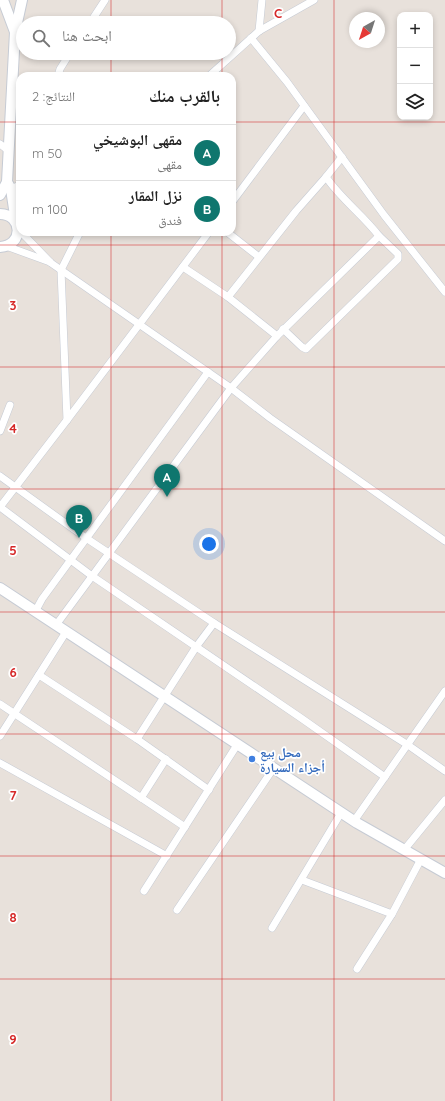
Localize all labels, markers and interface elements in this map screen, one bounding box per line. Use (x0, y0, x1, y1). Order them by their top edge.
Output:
text: C (274, 5, 282, 21)
north arrow (349, 12, 385, 48)
map controls (397, 12, 433, 120)
button: + (397, 12, 433, 48)
search box (16, 16, 236, 60)
text: ابحث هنا (62, 26, 112, 45)
icon: search (30, 27, 52, 49)
button: − (397, 48, 433, 84)
button: layers (397, 84, 433, 120)
text: بالقرب منك (149, 85, 220, 106)
text: النتائج: 2 (32, 88, 75, 104)
text: مقهى البوشيخي (93, 130, 182, 149)
text: 50 m (32, 145, 62, 161)
text: A (203, 145, 211, 161)
text: مقهى (157, 156, 182, 172)
text: نزل المقار (129, 186, 182, 205)
text: 100 m (32, 201, 68, 217)
text: B (203, 201, 211, 217)
text: فندق (158, 212, 182, 228)
text: 3 (10, 297, 17, 313)
text: 4 (9, 420, 17, 436)
pin: A (154, 464, 180, 497)
pin: B (66, 505, 92, 538)
your location (199, 534, 219, 554)
text: 5 (9, 542, 17, 558)
text: 6 (9, 664, 17, 680)
place label: محل بيع أجزاء السيارة (260, 744, 325, 775)
marker: محل بيع أجزاء السيارة (247, 754, 257, 764)
text: 7 (9, 787, 17, 803)
text: 8 (9, 909, 17, 925)
text: 9 (9, 1031, 17, 1047)

